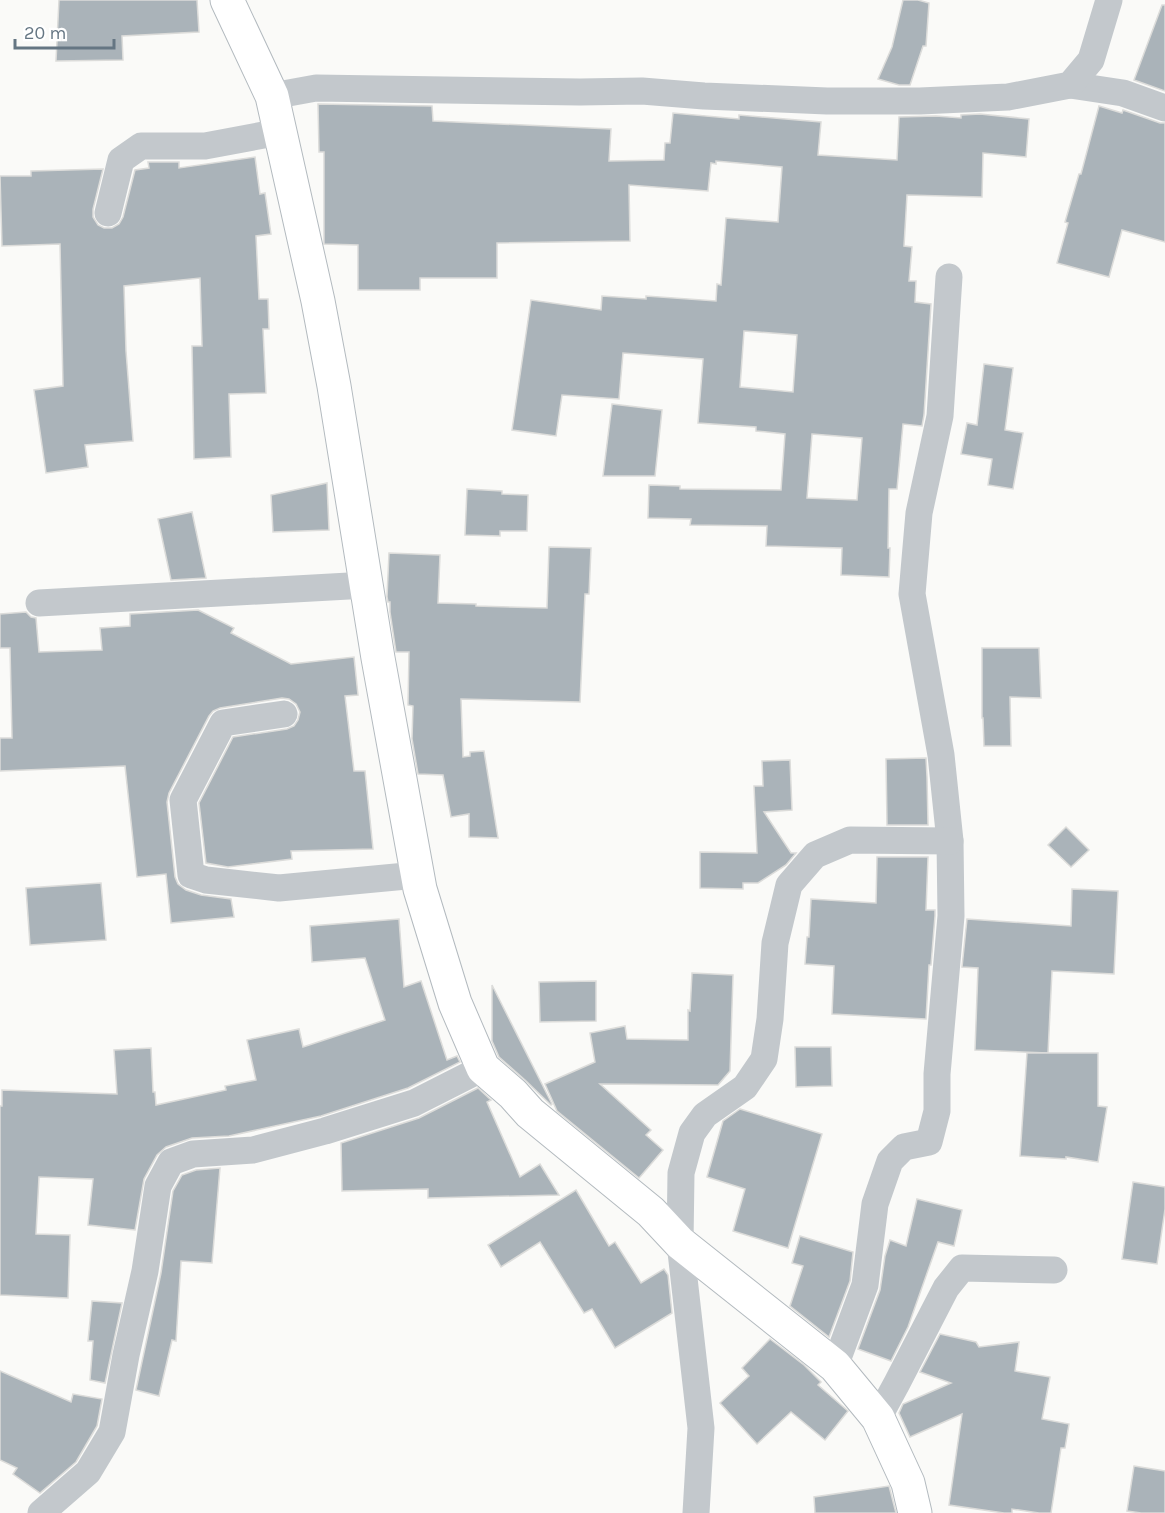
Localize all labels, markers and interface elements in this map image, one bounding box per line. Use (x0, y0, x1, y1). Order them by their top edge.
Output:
scale bar (15, 12, 114, 50)
text: 20 m (24, 22, 66, 44)

